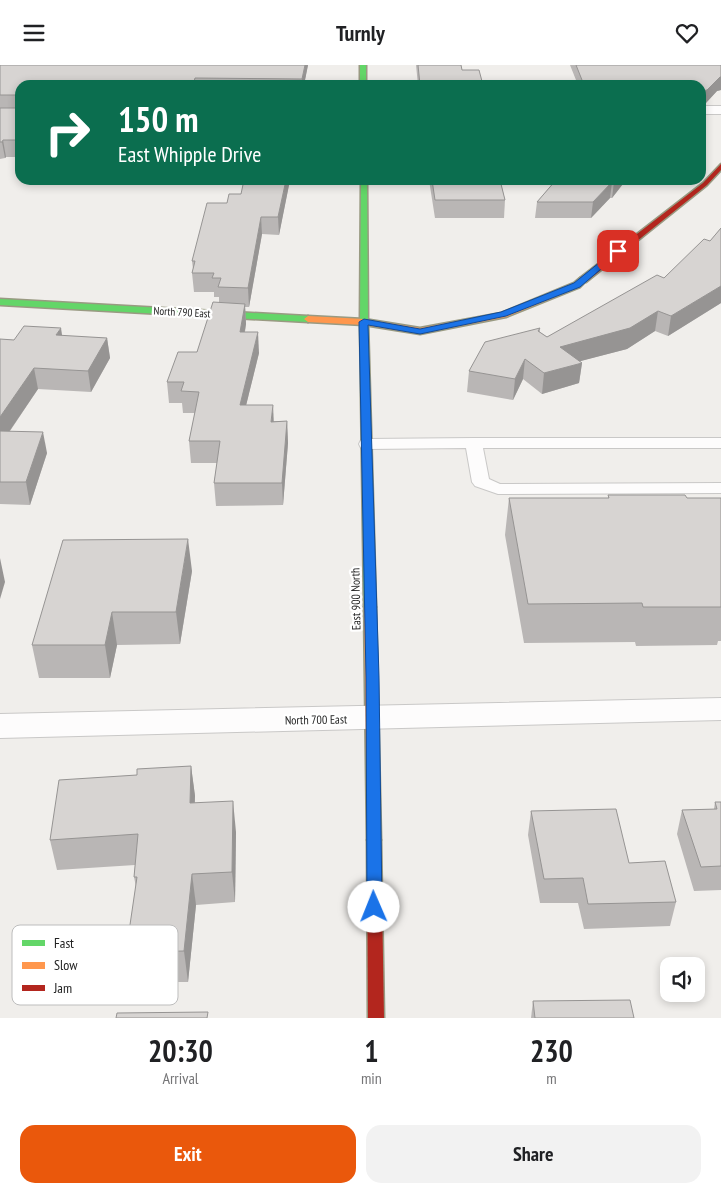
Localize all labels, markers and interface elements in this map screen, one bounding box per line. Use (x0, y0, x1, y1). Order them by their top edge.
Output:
icon: menu (20, 19, 48, 47)
text: Turnly (336, 19, 385, 47)
icon: heart (673, 19, 701, 47)
text: 150 m (118, 96, 199, 142)
icon: right (35, 100, 100, 165)
text: East Whipple Drive (118, 140, 261, 168)
pin (597, 230, 639, 272)
icon: arrive (604, 237, 632, 265)
street label: North 790 East (153, 304, 211, 320)
street label: East 900 North (347, 568, 364, 630)
street label: North 700 East (285, 711, 348, 728)
position arrow (347, 880, 399, 932)
legend (12, 925, 178, 1005)
text: Fast (54, 934, 74, 952)
text: Slow (54, 956, 78, 974)
map controls (660, 957, 705, 1002)
button: sound (660, 957, 705, 1002)
text: Jam (53, 979, 72, 997)
text: 20:30 (148, 1031, 213, 1070)
text: 1 (364, 1031, 379, 1070)
text: 230 (530, 1031, 573, 1070)
text: Arrival (162, 1068, 199, 1088)
text: min (361, 1068, 382, 1088)
text: m (546, 1068, 557, 1088)
button: Exit (20, 1125, 356, 1183)
button: Share (366, 1125, 701, 1183)

